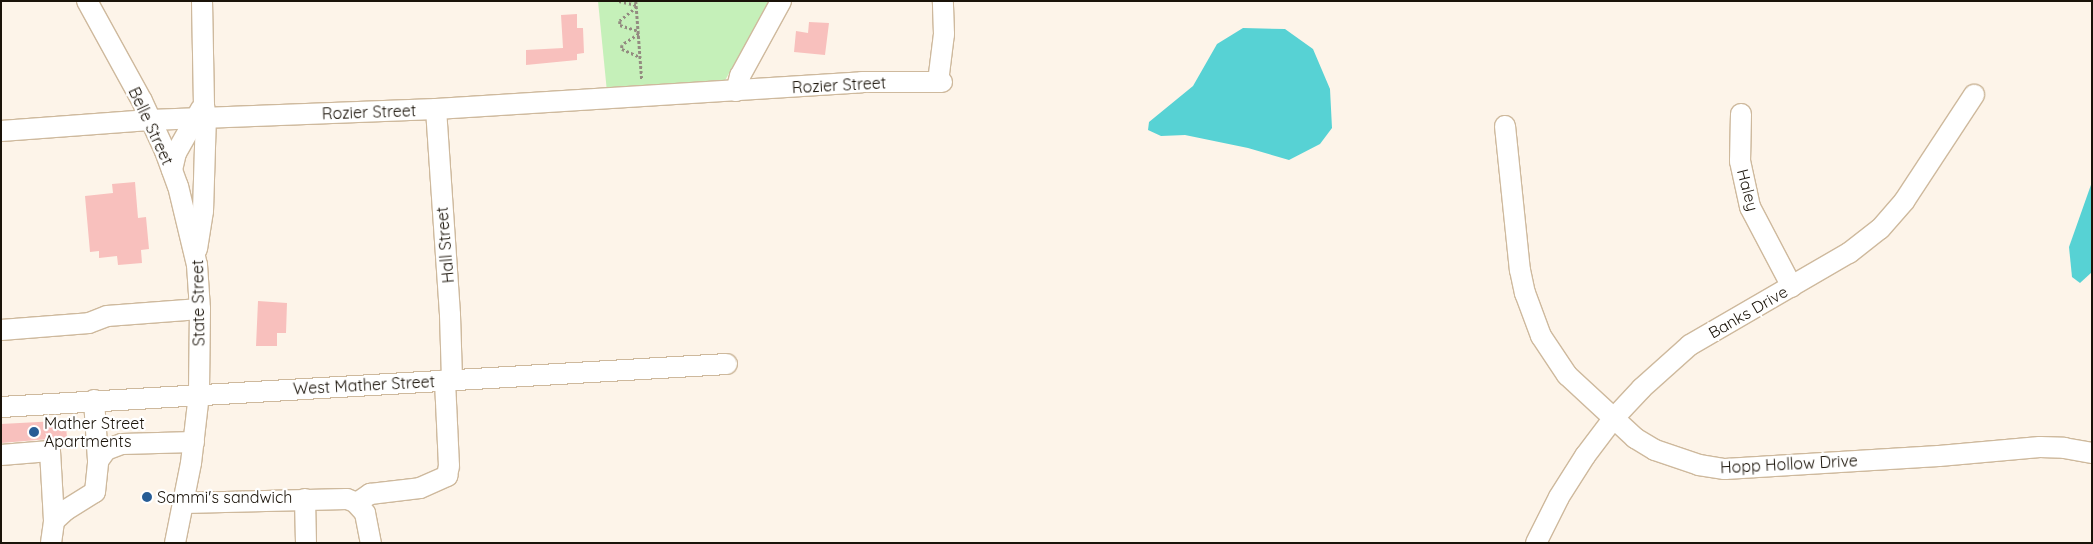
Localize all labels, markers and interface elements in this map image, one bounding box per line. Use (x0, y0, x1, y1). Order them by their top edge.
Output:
street label: Rozier Street (791, 73, 887, 97)
street label: Belle Street (125, 84, 177, 168)
street label: Rozier Street (321, 101, 417, 123)
street label: Haley (1733, 167, 1763, 213)
street label: Hall Street (432, 206, 458, 284)
street label: State Street (188, 260, 208, 346)
street label: Banks Drive (1705, 282, 1791, 342)
street label: West Mather Street (292, 372, 436, 398)
place label: Mather Street Apartments (44, 413, 145, 451)
marker: Mather Street Apartments (28, 426, 40, 438)
street label: Hopp Hollow Drive (1720, 451, 1858, 477)
place label: Sammi's sandwich (157, 487, 292, 507)
marker: Sammi's sandwich (141, 491, 153, 503)

